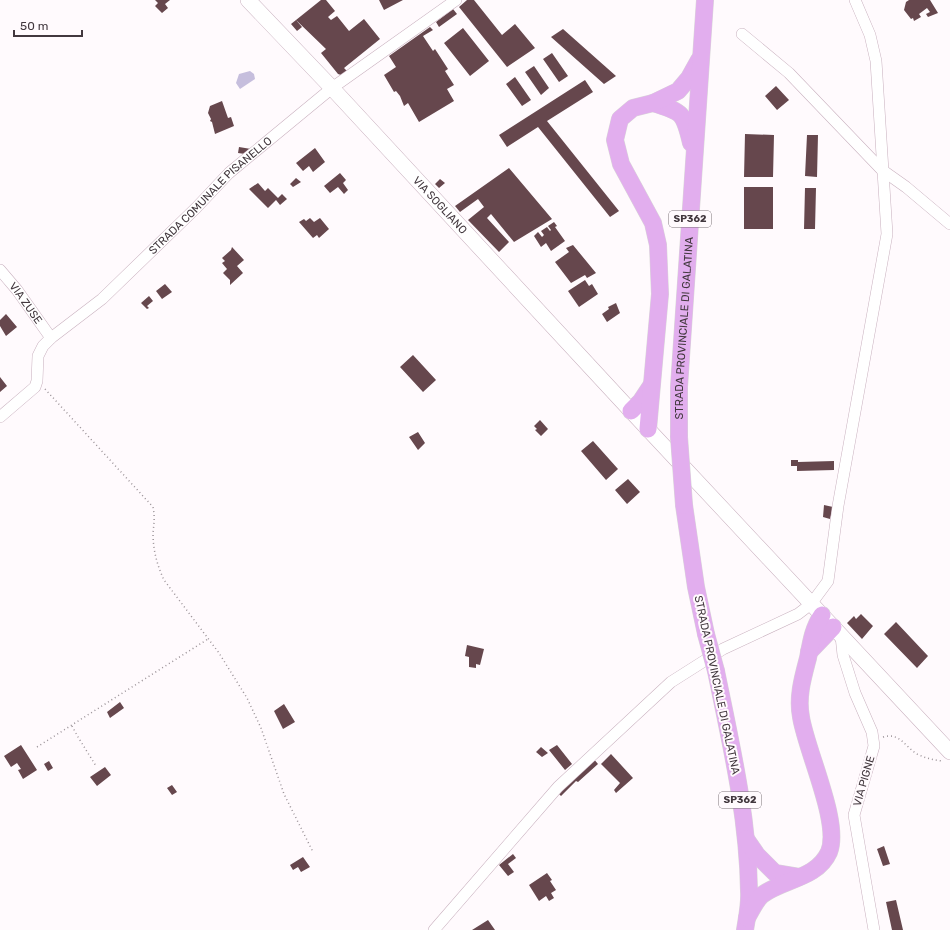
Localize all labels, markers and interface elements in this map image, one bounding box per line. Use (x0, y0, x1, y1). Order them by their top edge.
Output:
scale bar (14, 12, 82, 38)
text: 50 m (20, 19, 48, 33)
street label: STRADA COMUNALE PISANELLO (146, 134, 274, 257)
street label: VIA SOGLIANO (411, 174, 470, 236)
road number: SP362 (669, 211, 711, 227)
street label: STRADA PROVINCIALE DI GALATINA (673, 236, 696, 419)
street label: VIA ZUSE (7, 280, 45, 326)
street label: STRADA PROVINCIALE DI GALATINA (692, 594, 742, 776)
street label: VIA PIGNE (851, 754, 877, 808)
road number: SP362 (719, 792, 761, 808)

